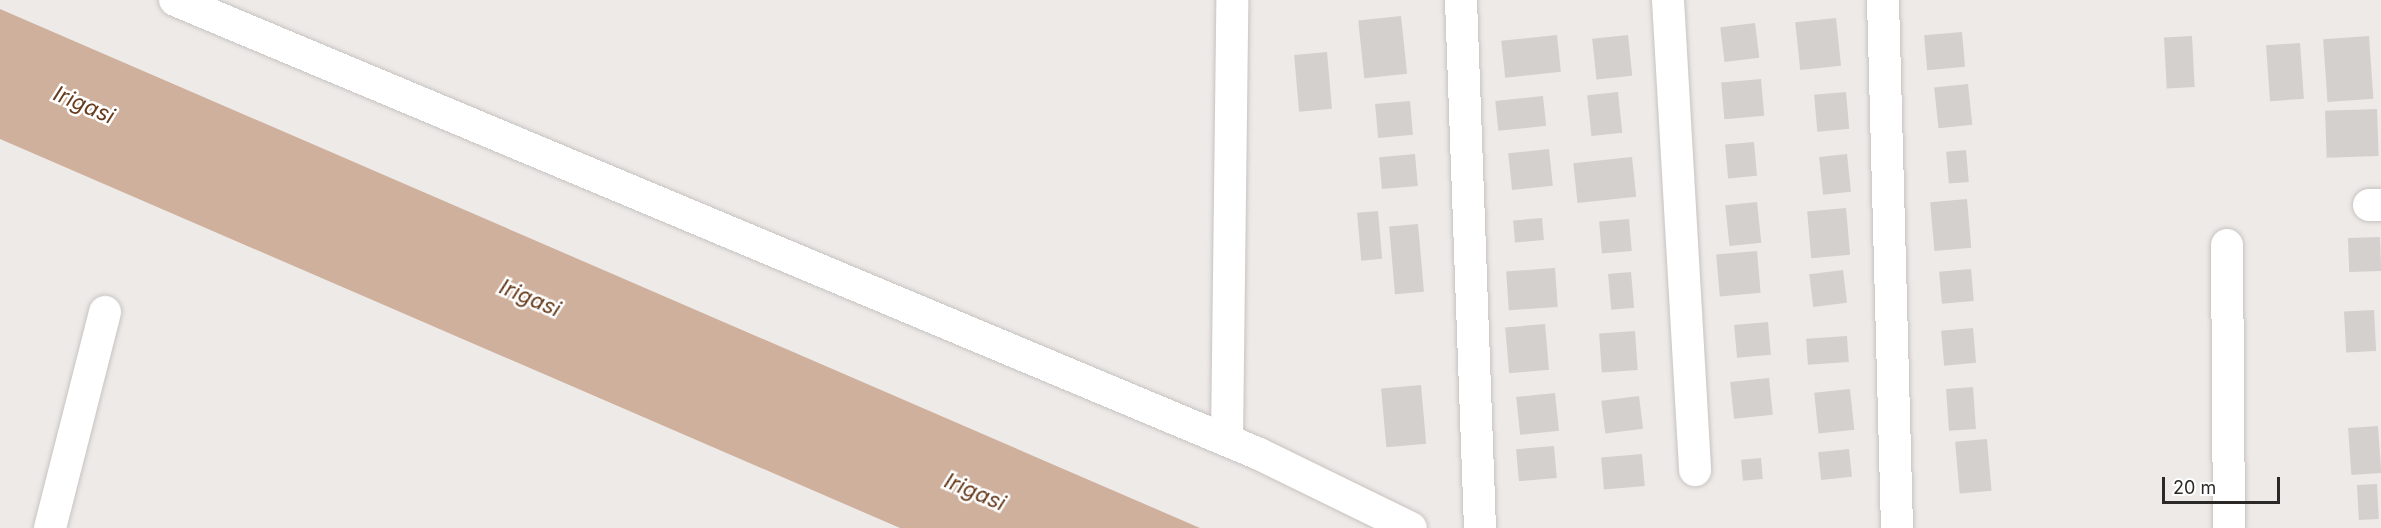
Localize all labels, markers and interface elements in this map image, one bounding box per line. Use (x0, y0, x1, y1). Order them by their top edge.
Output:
water label: Irigasi (49, 80, 119, 130)
water label: Irigasi (495, 273, 565, 323)
scale bar (2165, 465, 2284, 503)
water label: Irigasi (940, 467, 1010, 517)
text: 20 m (2173, 477, 2216, 498)

